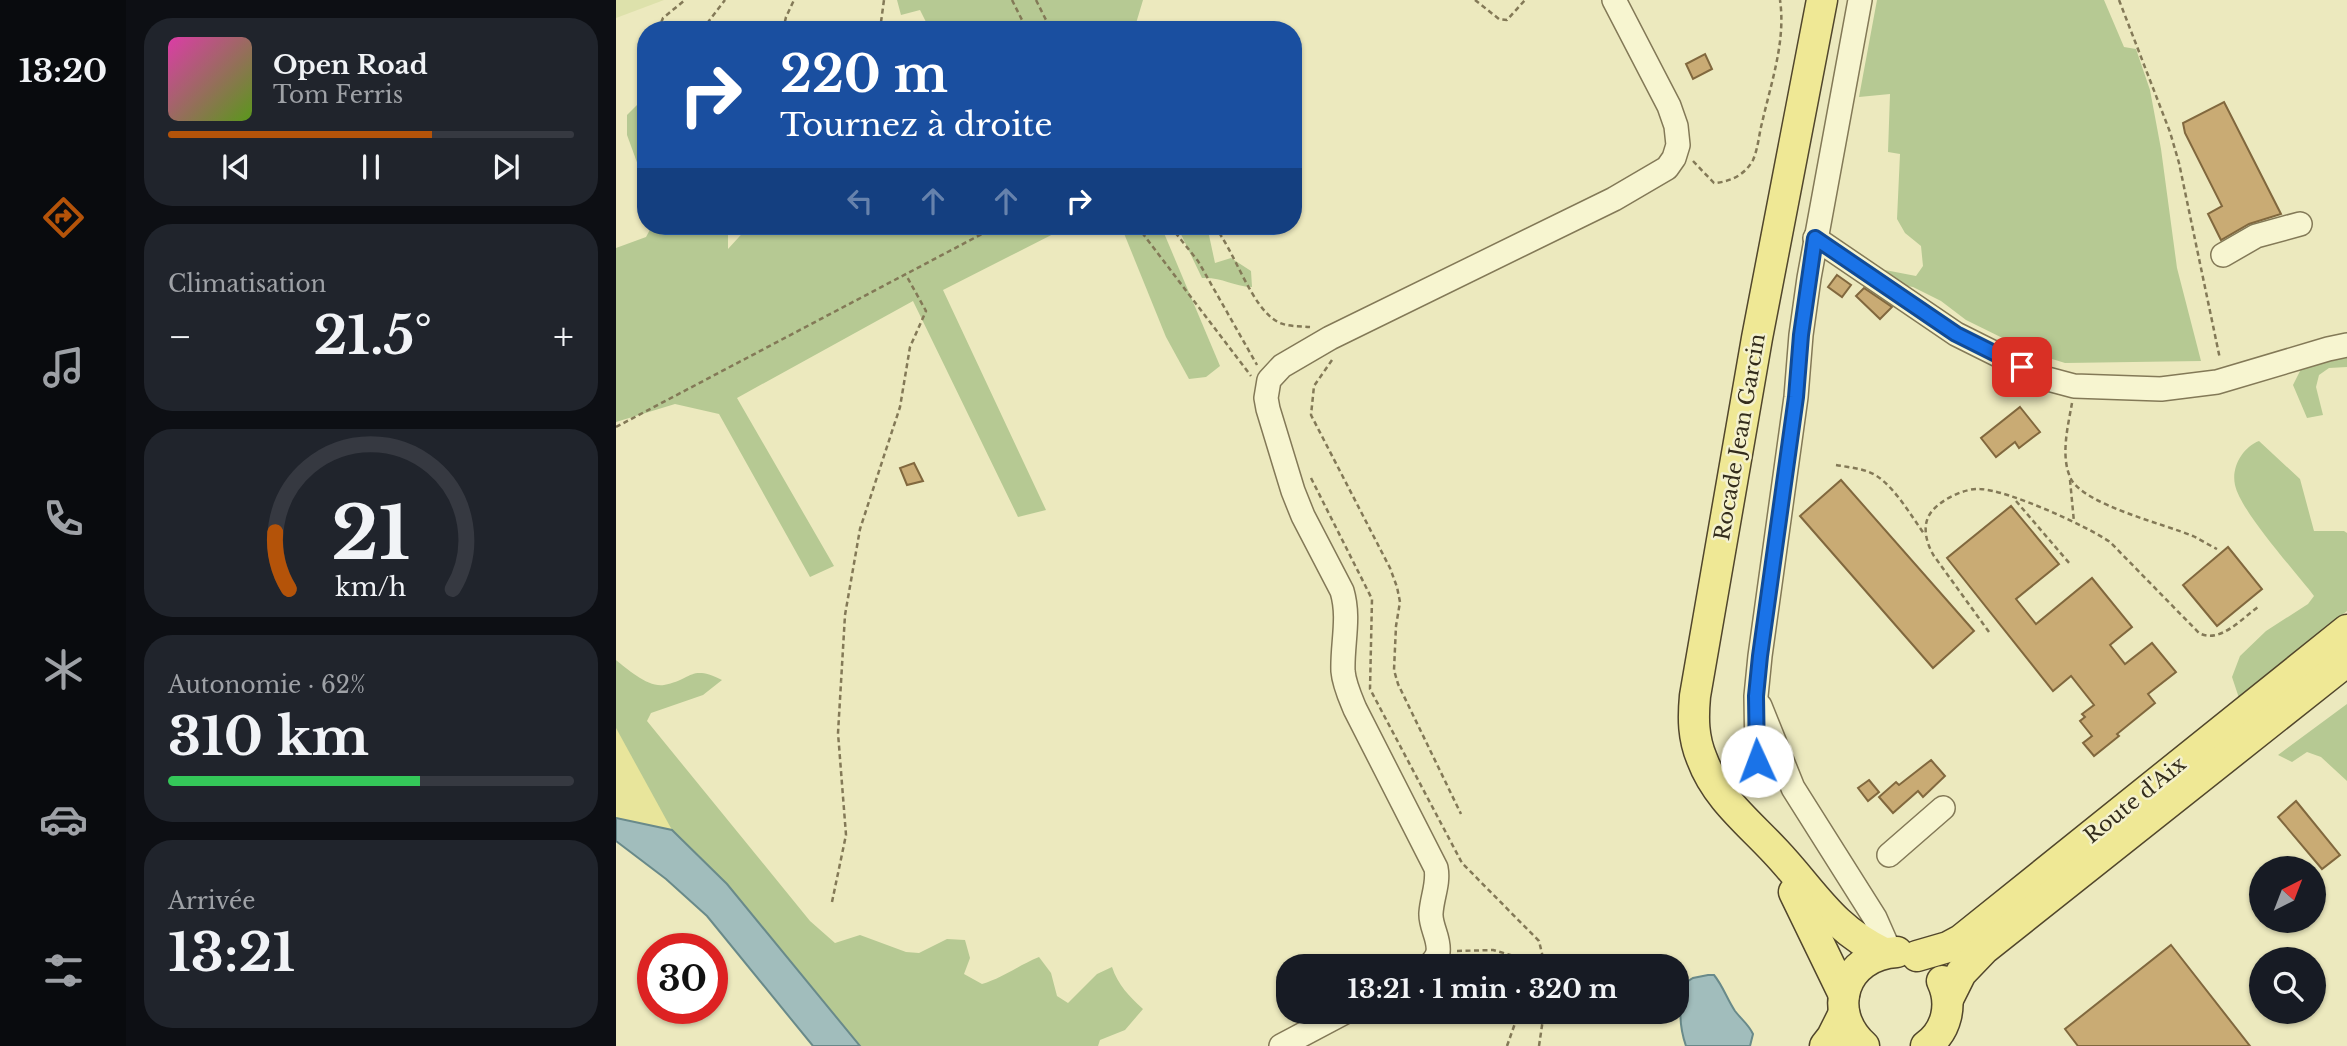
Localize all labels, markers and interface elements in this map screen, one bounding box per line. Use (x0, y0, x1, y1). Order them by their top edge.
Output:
text: 220 m (780, 44, 948, 105)
text: Open Road (273, 49, 428, 81)
icon: right (665, 49, 756, 140)
text: 13:20 (19, 51, 107, 91)
text: Tom Ferris (273, 81, 403, 109)
text: Tournez à droite (780, 105, 1053, 145)
icon: previous (217, 148, 255, 186)
icon: pause (352, 148, 390, 186)
icon: next (487, 148, 525, 186)
icon: left (841, 182, 879, 220)
icon: ahead (914, 182, 952, 220)
icon: ahead (987, 182, 1025, 220)
icon: right (1060, 182, 1098, 220)
icon: directions (39, 193, 88, 242)
text: Climatisation (168, 270, 326, 298)
text: 21.5° (313, 304, 432, 368)
text: − (168, 313, 192, 360)
text: + (553, 313, 574, 360)
street label: Rocade Jean Garcin (1709, 331, 1771, 543)
pin (1992, 337, 2052, 397)
icon: music (39, 343, 88, 392)
icon: arrive (2003, 348, 2041, 386)
text: 21 (331, 488, 411, 579)
icon: phone (39, 494, 88, 543)
text: km/h (336, 572, 406, 603)
icon: climate (39, 645, 88, 694)
text: Autonomie · 62% (168, 671, 365, 699)
text: 310 km (168, 705, 369, 769)
position arrow (1720, 724, 1794, 798)
street label: Route d'Aix (2079, 751, 2191, 849)
icon: car (39, 795, 88, 844)
north arrow (2249, 856, 2326, 933)
map controls (2249, 856, 2326, 1024)
text: Arrivée (168, 887, 255, 915)
text: 13:21 (168, 921, 295, 985)
speed limit sign: 30 (637, 933, 728, 1024)
icon: filters (39, 946, 88, 995)
button: search (2249, 947, 2326, 1024)
text: 13:21 · 1 min · 320 m (1348, 973, 1617, 1005)

